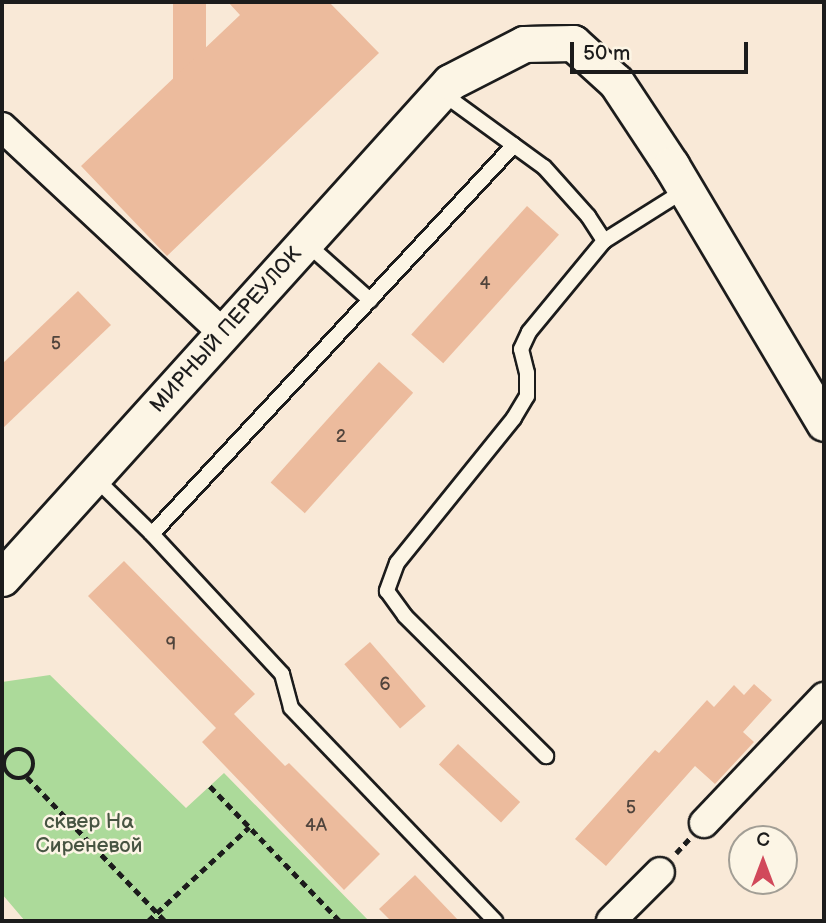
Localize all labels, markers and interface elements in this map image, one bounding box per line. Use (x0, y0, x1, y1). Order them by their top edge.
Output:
scale bar (574, 28, 752, 72)
text: 50 m (583, 41, 630, 66)
street label: МИРНЫЙ ПЕРЕУЛОК (145, 242, 307, 418)
house number: 4 (480, 273, 490, 295)
house number: 5 (51, 333, 61, 355)
house number: 2 (336, 426, 346, 448)
house number: 9 (166, 634, 176, 656)
house number: 6 (380, 674, 390, 696)
house number: 5 (626, 797, 636, 819)
park label: сквер На Сиреневой (36, 809, 142, 859)
house number: 4А (305, 815, 327, 837)
north arrow (728, 825, 798, 895)
text: С (756, 829, 770, 852)

